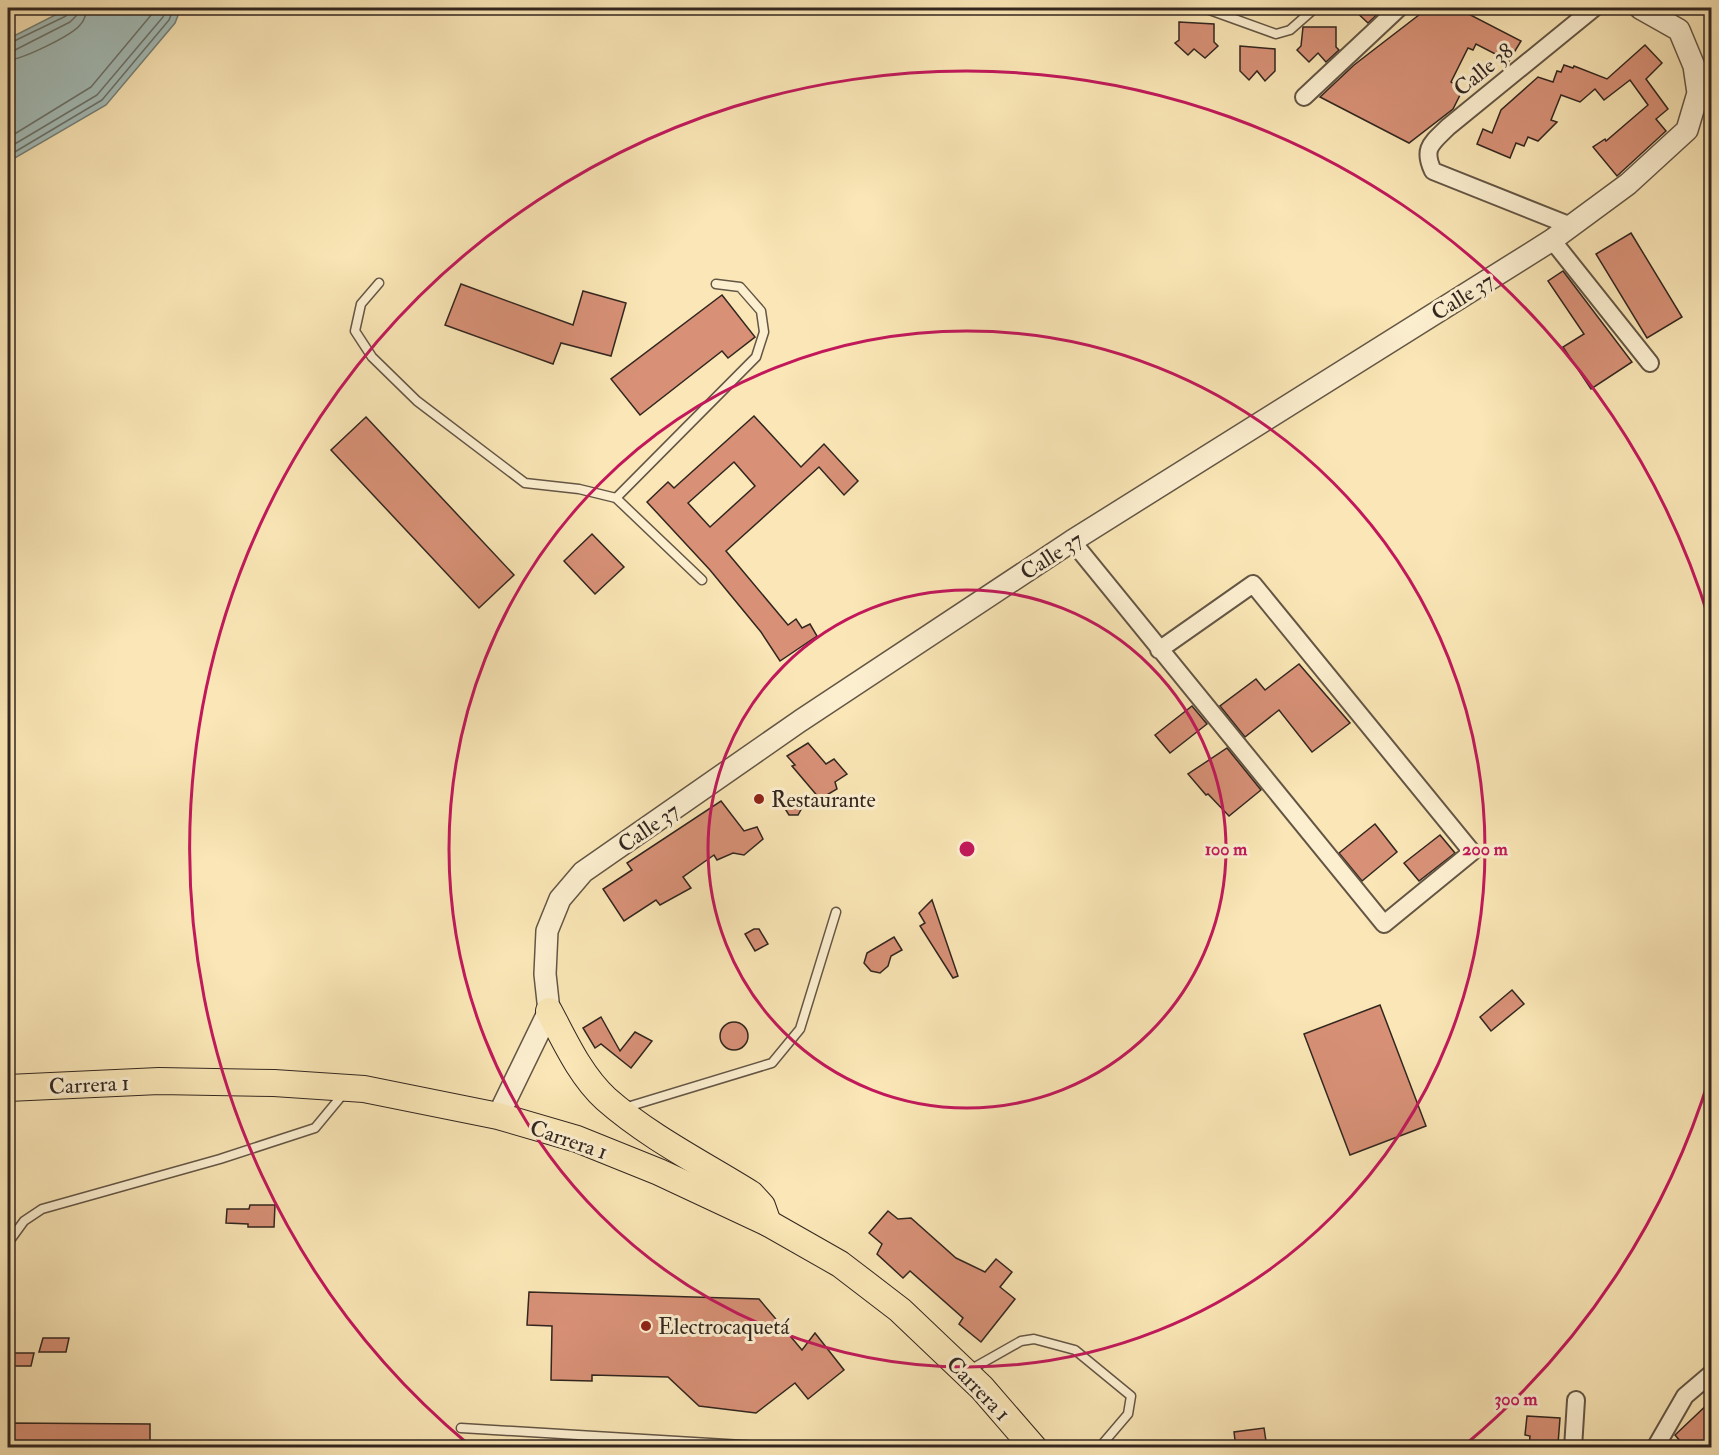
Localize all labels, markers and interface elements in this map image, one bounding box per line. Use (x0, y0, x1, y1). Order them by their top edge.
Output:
street label: Calle 38 (1448, 37, 1519, 102)
street label: Calle 37 (1426, 267, 1499, 327)
street label: Calle 37 (1015, 525, 1088, 586)
place label: Restaurante (771, 786, 876, 814)
marker: Restaurante (752, 792, 766, 806)
street label: Calle 37 (612, 797, 685, 859)
text: 100 m (1205, 838, 1248, 861)
text: 200 m (1462, 838, 1509, 861)
centre of rings (957, 839, 977, 859)
street label: Carrera 1 (48, 1069, 130, 1101)
street label: Carrera 1 (526, 1114, 611, 1166)
place label: Electrocaquetá (658, 1313, 790, 1341)
marker: Electrocaquetá (639, 1319, 653, 1333)
street label: Carrera 1 (940, 1350, 1016, 1427)
text: 300 m (1494, 1388, 1539, 1411)

